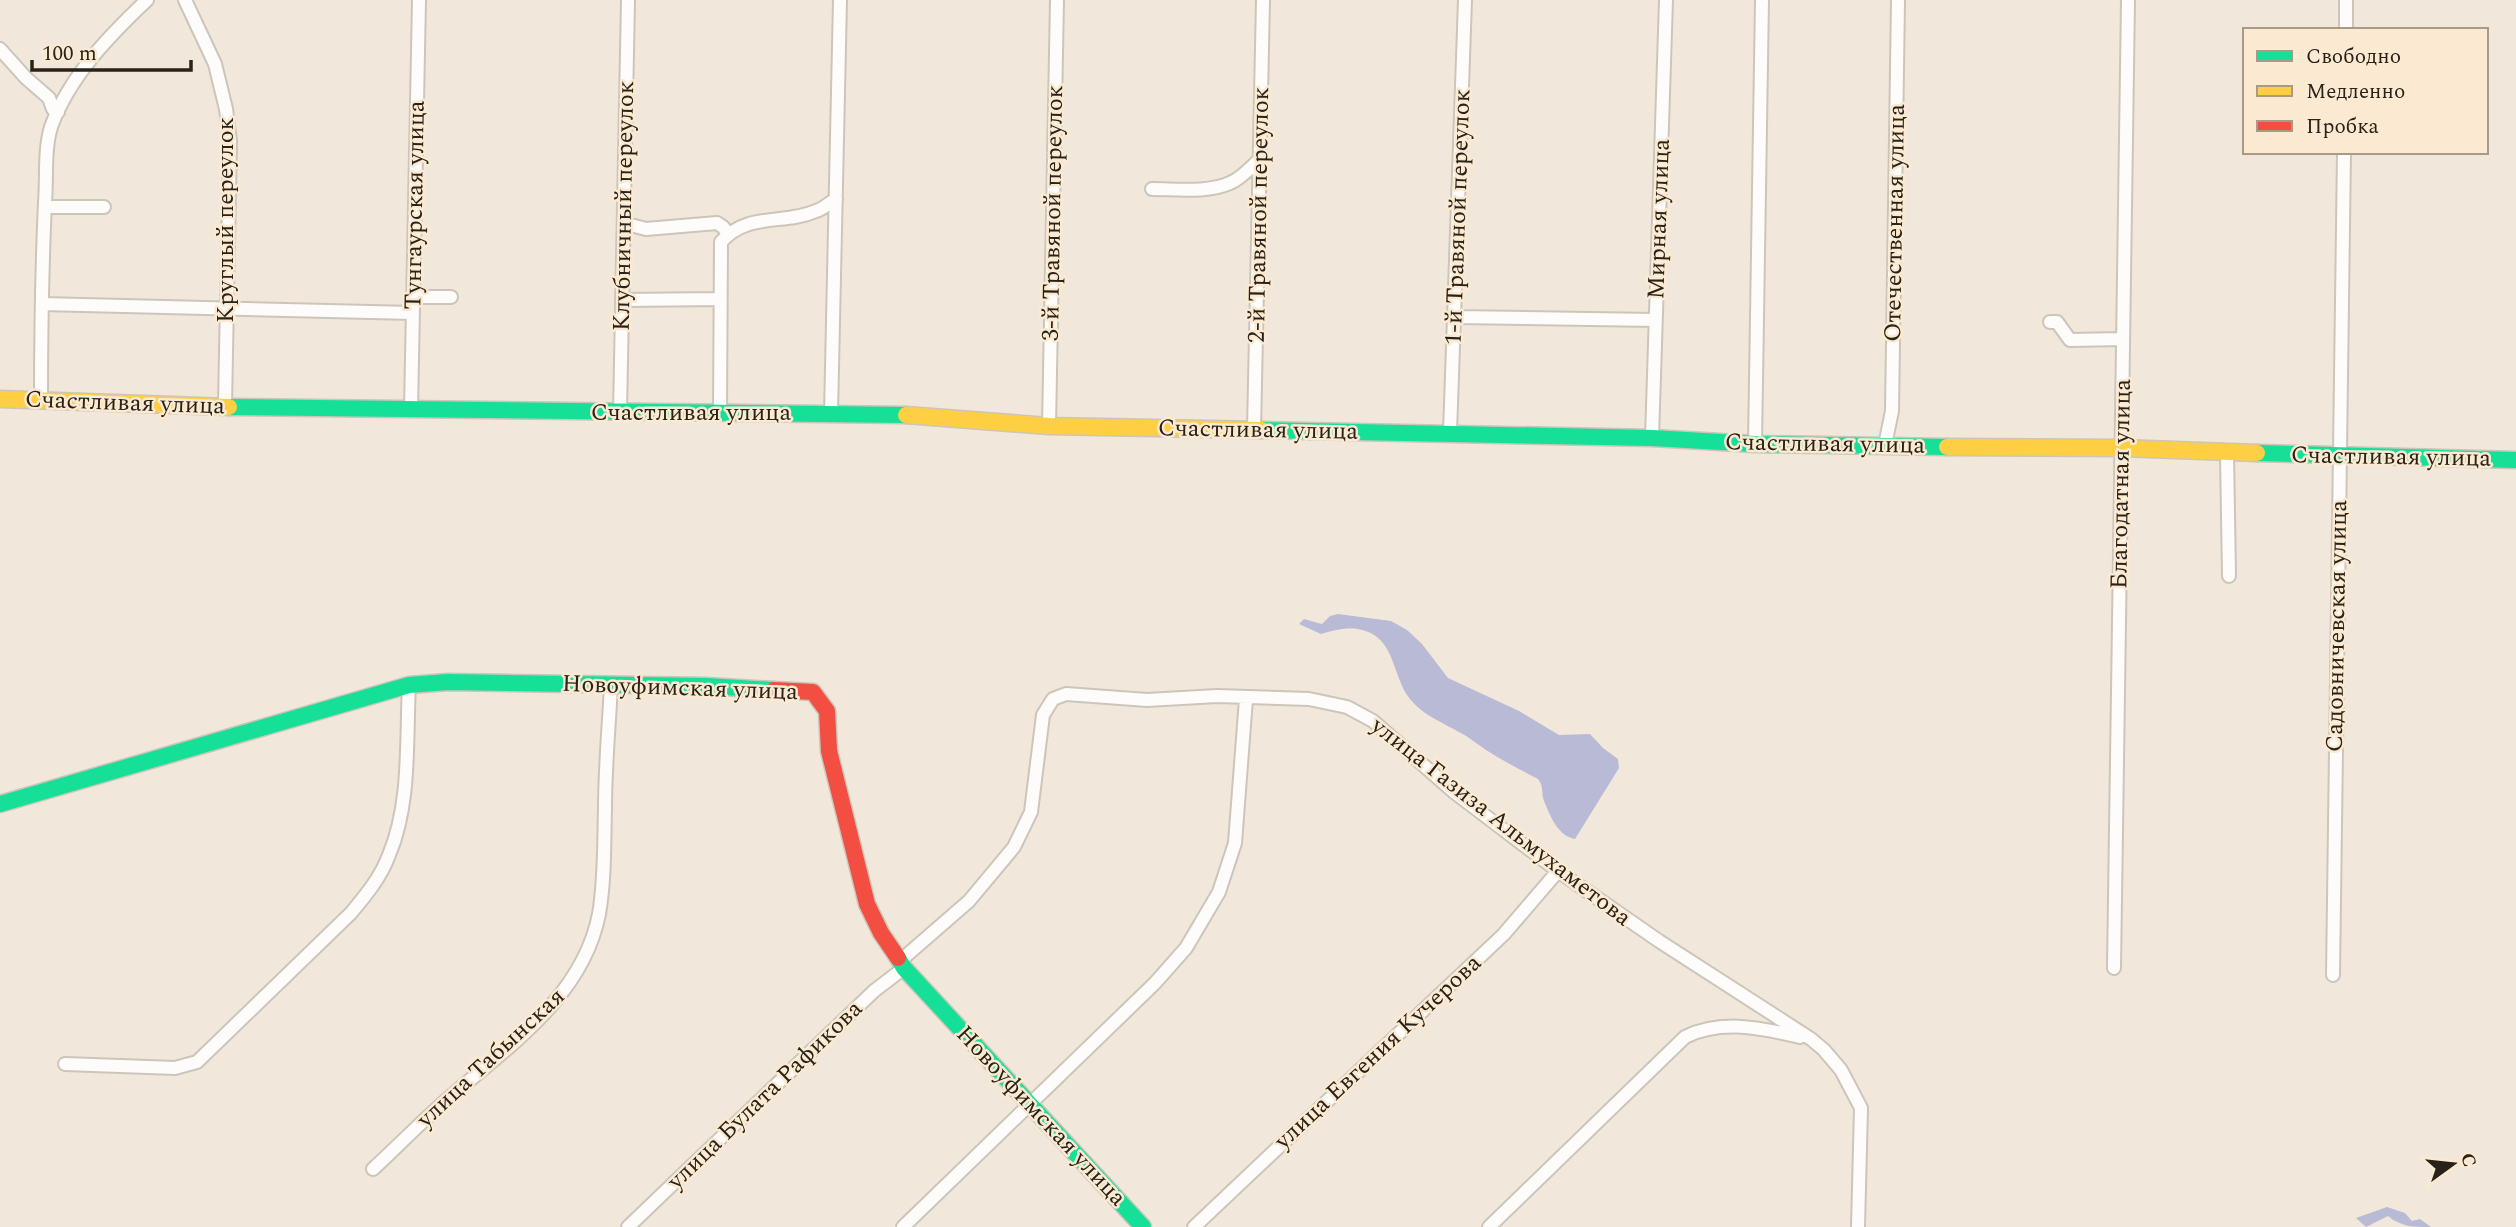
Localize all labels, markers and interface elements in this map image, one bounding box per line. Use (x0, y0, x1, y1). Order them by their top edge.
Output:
scale bar (32, 28, 191, 72)
legend (2243, 28, 2488, 154)
text: 100 m (42, 38, 97, 70)
text: Свободно (2306, 41, 2401, 73)
text: Медленно (2306, 76, 2405, 108)
street label: Клубничный переулок (604, 81, 644, 331)
street label: 3-й Травяной переулок (1033, 85, 1073, 341)
street label: 2-й Травяной переулок (1239, 87, 1279, 343)
street label: 1-й Травяной переулок (1436, 88, 1480, 346)
street label: Тунгаурская улица (395, 100, 435, 310)
street label: Отечественная улица (1875, 103, 1915, 342)
text: Пробка (2306, 111, 2380, 143)
street label: Круглый переулок (208, 117, 244, 323)
street label: Мирная улица (1638, 138, 1680, 300)
street label: Благодатная улица (2101, 378, 2141, 590)
street label: Счастливая улица (24, 382, 226, 424)
street label: Счастливая улица (591, 395, 791, 431)
street label: Счастливая улица (1158, 410, 1359, 450)
street label: Счастливая улица (1725, 424, 1926, 464)
street label: Счастливая улица (2291, 437, 2492, 477)
street label: Садовничевская улица (2317, 499, 2357, 752)
street label: Новоуфимская улица (561, 666, 799, 710)
street label: улица Газиза Альмухаметова (1362, 708, 1639, 936)
street label: улица Евгения Кучерова (1265, 946, 1490, 1159)
street label: улица Табынская (408, 980, 573, 1137)
street label: улица Булата Рафикова (658, 992, 871, 1199)
street label: Новоуфимская улица (947, 1017, 1135, 1215)
north arrow (2418, 1129, 2488, 1199)
text: С (2452, 1150, 2484, 1170)

